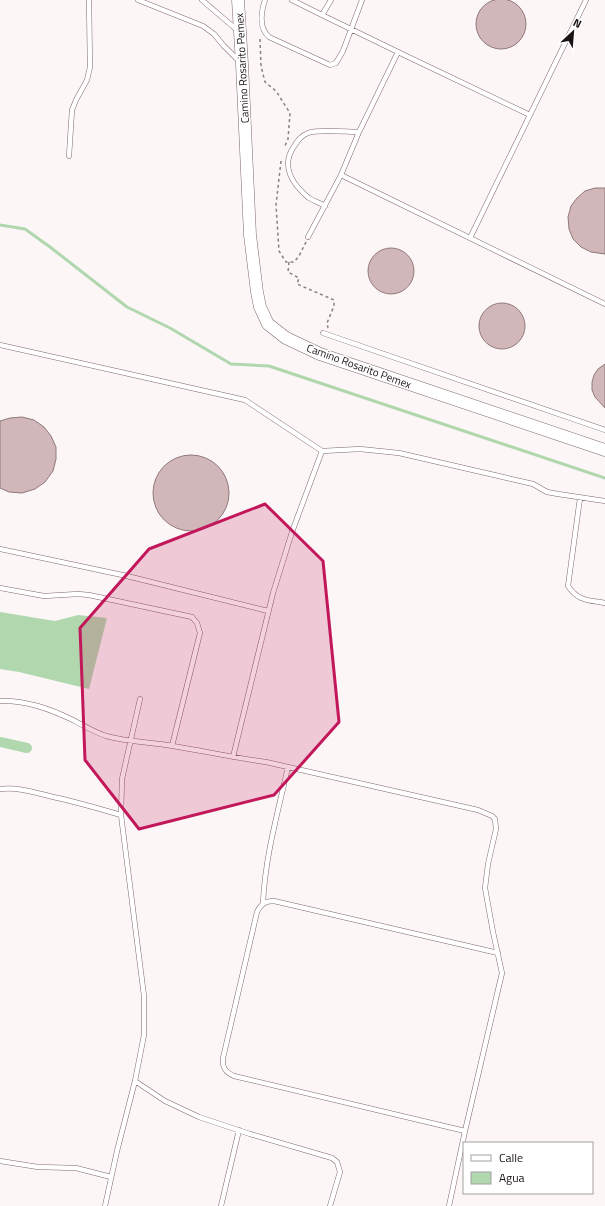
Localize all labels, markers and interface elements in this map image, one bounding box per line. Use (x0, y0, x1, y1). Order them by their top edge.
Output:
street label: Camino Rosarito Pemex (231, 12, 253, 124)
north arrow (553, 12, 593, 52)
text: N (570, 14, 584, 32)
street label: Camino Rosarito Pemex (304, 340, 414, 392)
legend (463, 1142, 593, 1194)
text: Calle (499, 1148, 523, 1167)
text: Agua (499, 1168, 525, 1187)

